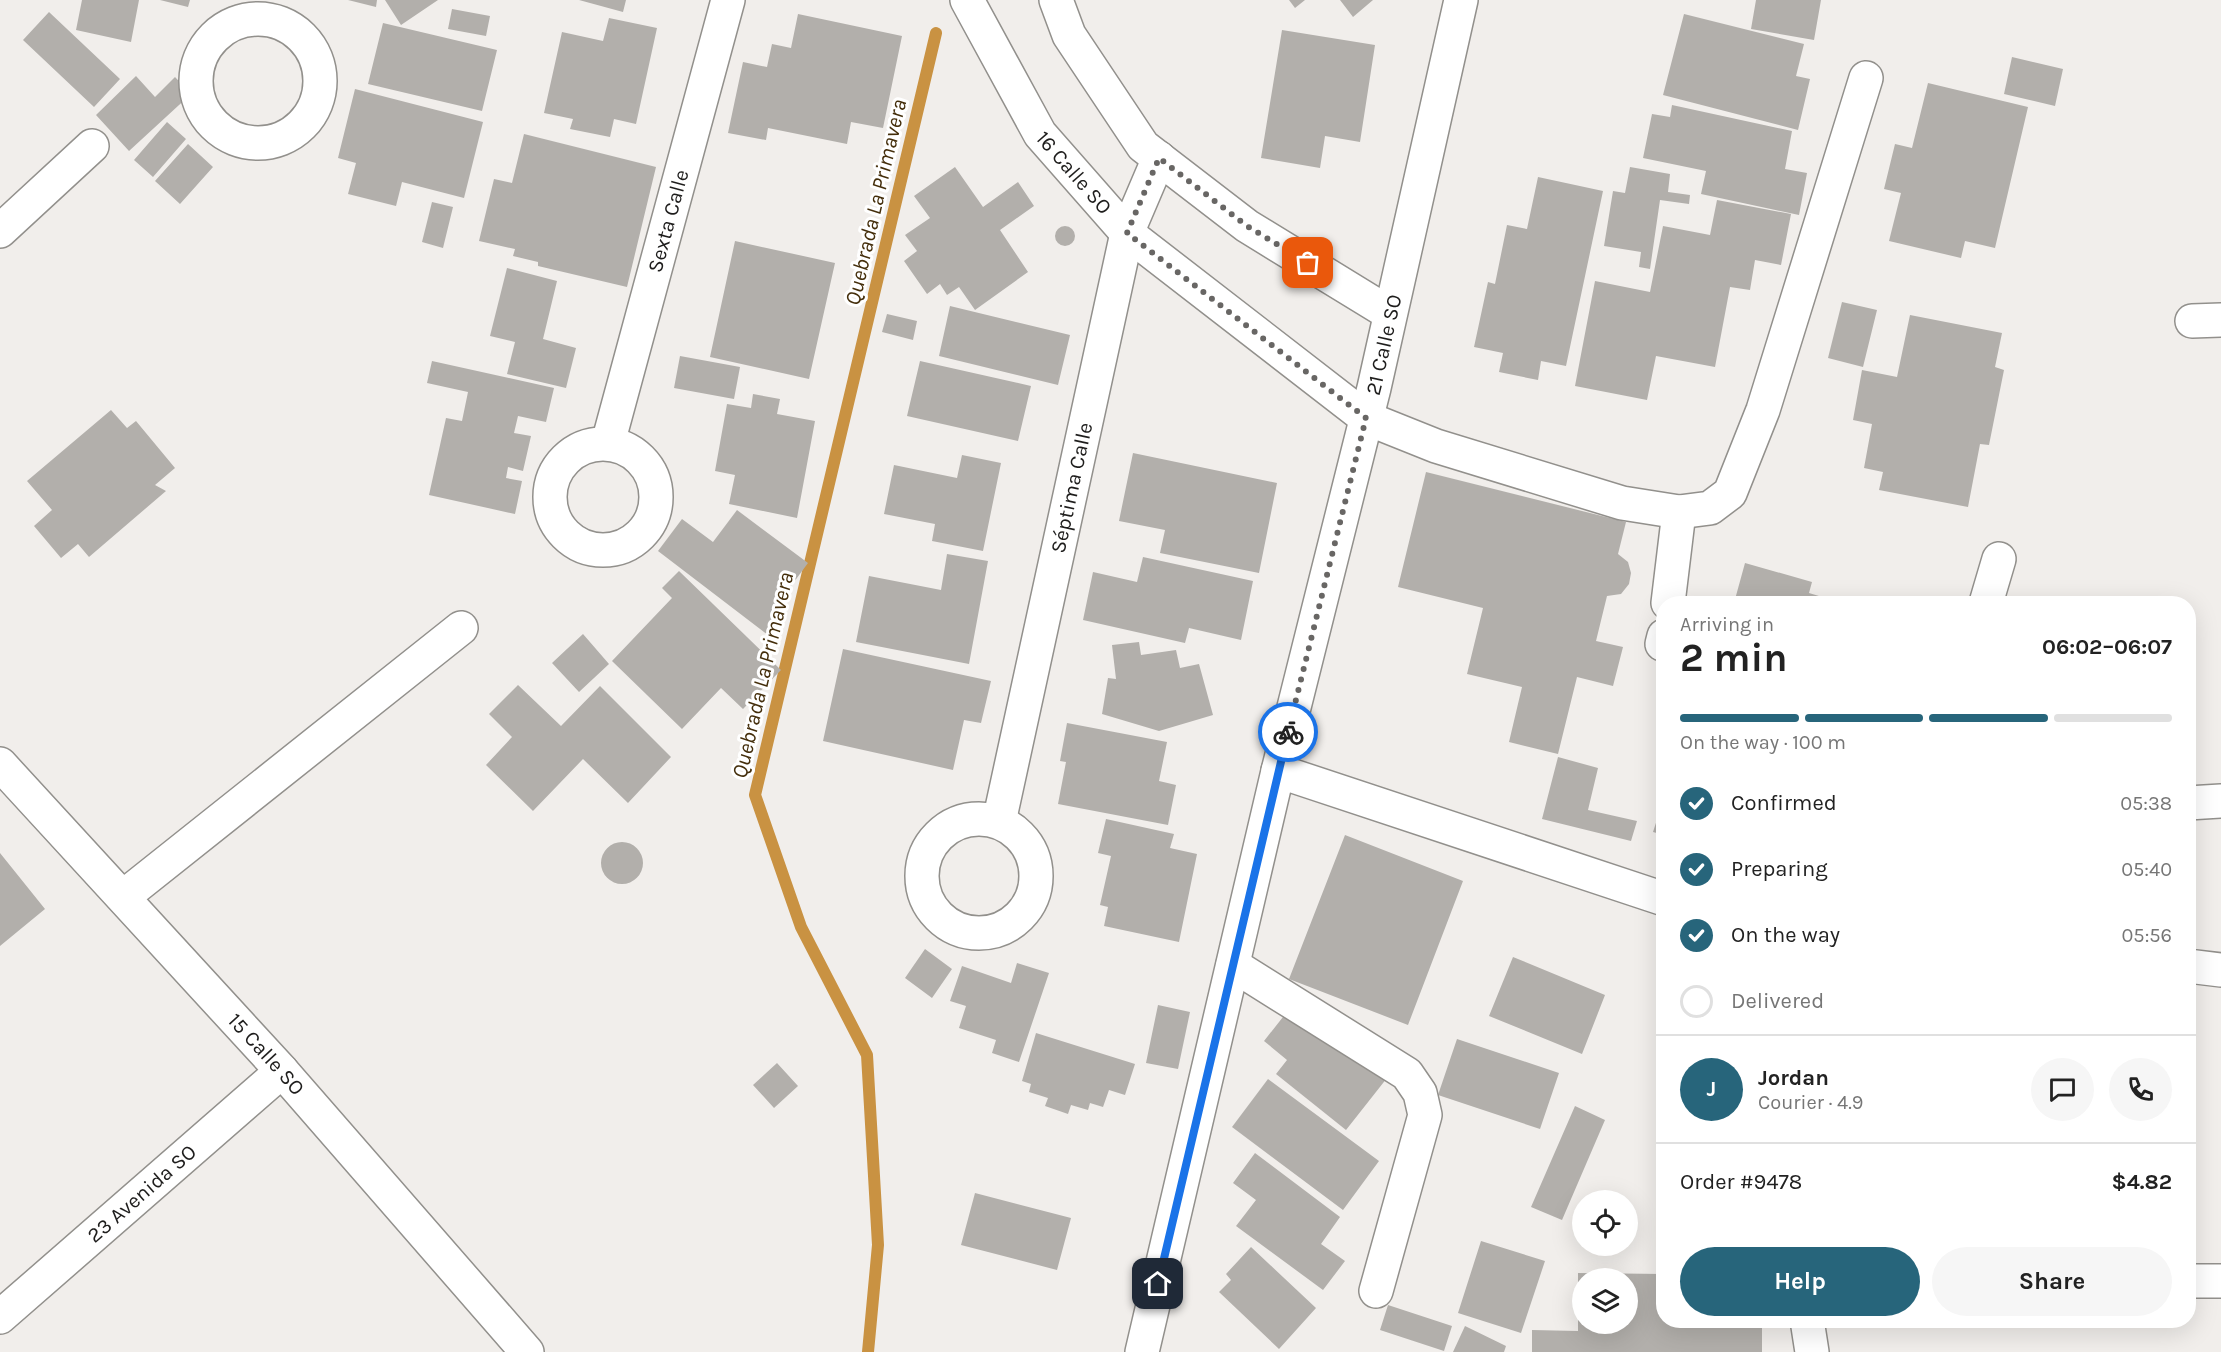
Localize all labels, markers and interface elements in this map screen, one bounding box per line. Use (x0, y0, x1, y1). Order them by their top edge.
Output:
water label: Quebrada La Primavera (840, 97, 912, 308)
street label: 16 Calle SO (1031, 126, 1117, 219)
street label: Sexta Calle (643, 167, 694, 275)
pin (1282, 237, 1333, 288)
icon: bag (1291, 246, 1324, 279)
street label: 21 Calle SO (1361, 292, 1407, 397)
street label: Séptima Calle (1046, 420, 1097, 555)
water label: Quebrada La Primavera (727, 570, 799, 781)
text: Arriving in (1680, 613, 1774, 636)
text: 06:02–06:07 (2042, 634, 2172, 660)
text: 2 min (1680, 635, 1788, 681)
courier (1258, 702, 1318, 762)
icon: bike (1272, 716, 1305, 749)
text: On the way · 100 m (1680, 731, 1846, 754)
icon: check (1680, 787, 1713, 820)
text: Confirmed (1731, 790, 1837, 816)
text: 05:38 (2120, 792, 2172, 815)
icon: check (1680, 853, 1713, 886)
text: Preparing (1731, 856, 1828, 882)
text: 05:40 (2121, 858, 2172, 881)
icon: check (1680, 919, 1713, 952)
text: On the way (1731, 922, 1840, 948)
text: 05:56 (2121, 924, 2172, 947)
text: Delivered (1731, 988, 1824, 1014)
street label: 15 Calle SO (223, 1008, 310, 1100)
button: chat (2031, 1058, 2094, 1121)
button: phone (2109, 1058, 2172, 1121)
text: Jordan (1758, 1065, 1829, 1091)
text: J (1707, 1076, 1716, 1102)
text: Courier · 4.9 (1758, 1091, 1863, 1114)
street label: 23 Avenida SO (82, 1139, 201, 1247)
text: Order #9478 (1680, 1169, 1802, 1195)
text: $4.82 (2111, 1169, 2172, 1195)
map controls (1572, 1190, 1638, 1334)
button: locate (1572, 1190, 1638, 1256)
button: Help (1680, 1247, 1920, 1316)
button: Share (1932, 1247, 2172, 1316)
pin (1132, 1258, 1183, 1309)
icon: home (1141, 1267, 1174, 1300)
button: layers (1572, 1268, 1638, 1334)

